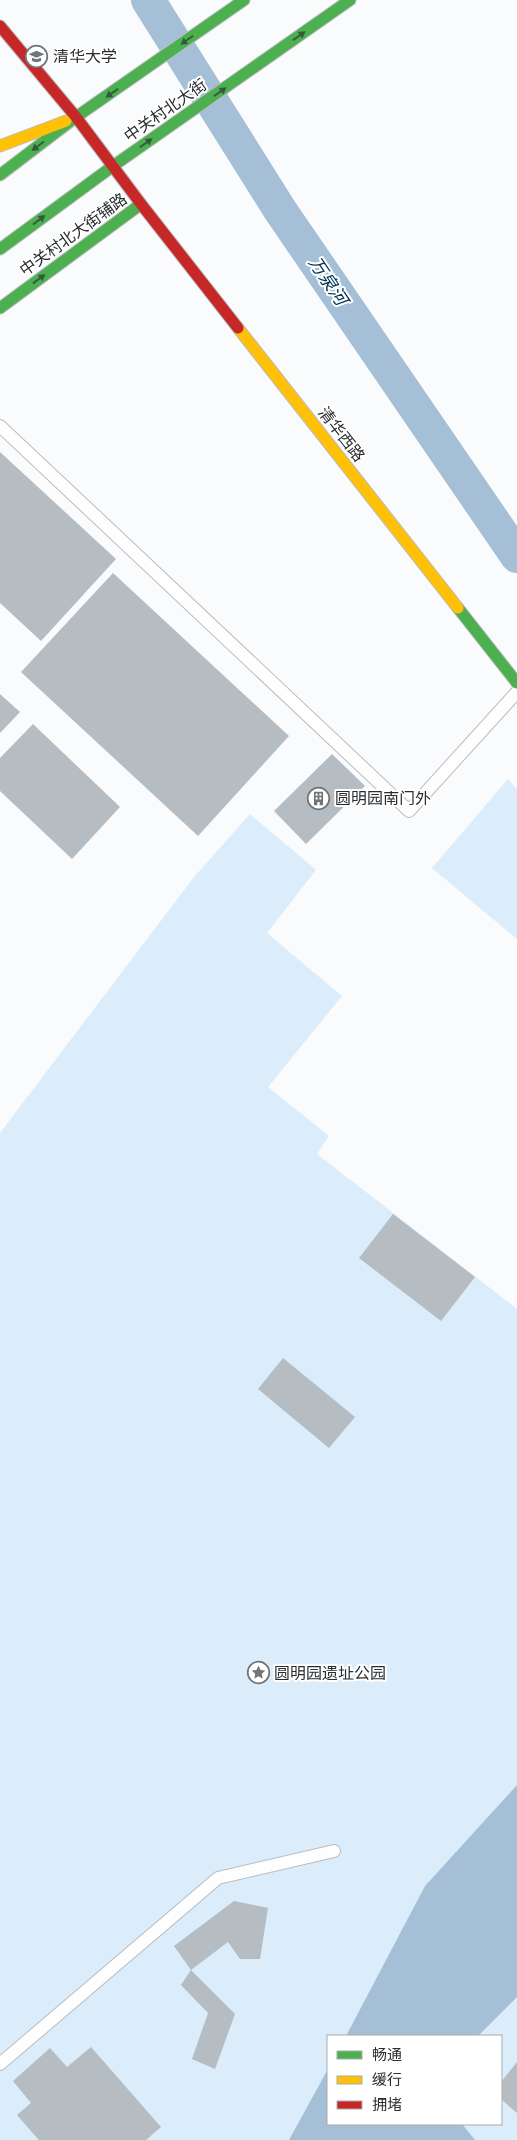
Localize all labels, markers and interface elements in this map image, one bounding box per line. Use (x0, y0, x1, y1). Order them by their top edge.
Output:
one-way arrow (293, 31, 306, 41)
one-way arrow (180, 35, 194, 45)
school or university icon: 清华大学 (25, 44, 49, 68)
place label: 清华大学 (53, 47, 117, 66)
street label: 中关村北大街 (121, 75, 210, 146)
one-way arrow (213, 87, 227, 97)
one-way arrow (105, 88, 119, 98)
one-way arrow (140, 138, 153, 148)
one-way arrow (31, 141, 45, 151)
street label: 中关村北大街辅路 (16, 189, 131, 280)
one-way arrow (32, 215, 45, 226)
water label: 万泉河 (305, 252, 354, 311)
one-way arrow (32, 274, 45, 285)
street label: 清华西路 (314, 403, 369, 465)
building icon: 圆明园南门外 (307, 786, 331, 810)
place label: 圆明园南门外 (335, 789, 431, 808)
place icon: 圆明园遗址公园 (246, 1661, 270, 1685)
place label: 圆明园遗址公园 (274, 1664, 386, 1683)
legend (327, 2035, 502, 2125)
text: 畅通 (372, 2046, 402, 2064)
text: 缓行 (372, 2071, 402, 2089)
text: 拥堵 (372, 2096, 402, 2114)

